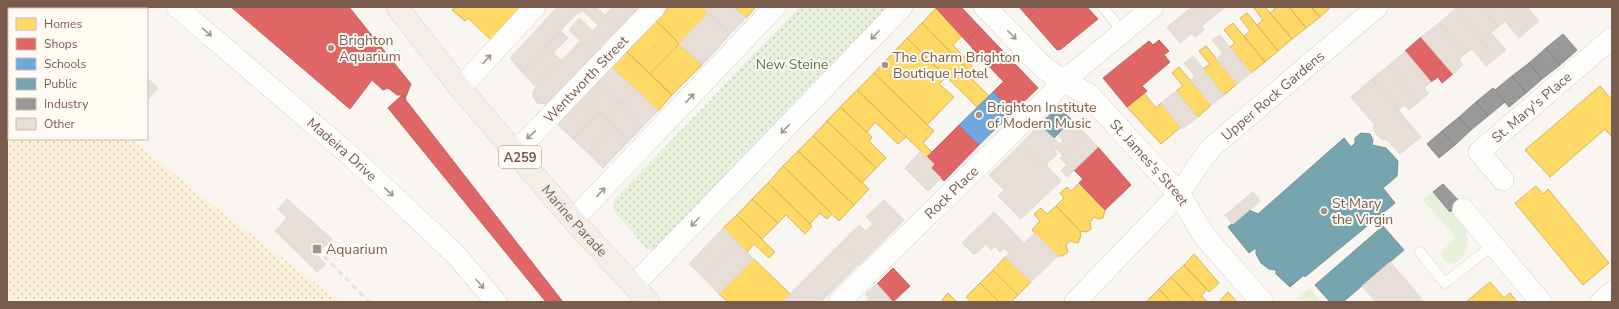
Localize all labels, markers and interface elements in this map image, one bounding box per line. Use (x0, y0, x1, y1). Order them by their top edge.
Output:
legend (8, 8, 148, 140)
text: Homes (44, 16, 82, 32)
one-way arrow (201, 28, 212, 37)
one-way arrow (871, 30, 880, 40)
one-way arrow (1007, 30, 1017, 40)
place label: Brighton Aquarium (339, 31, 401, 66)
street label: Wentworth Street (540, 31, 633, 127)
text: Shops (44, 36, 78, 52)
marker: Brighton Aquarium (326, 43, 336, 53)
street label: Upper Rock Gardens (1217, 47, 1329, 145)
place label: The Charm Brighton Boutique Hotel (893, 48, 1020, 83)
one-way arrow (482, 54, 492, 64)
park label: New Steine (756, 55, 828, 74)
text: Schools (44, 56, 87, 72)
marker: The Charm Brighton Boutique Hotel (880, 60, 890, 70)
street label: St. Mary's Place (1488, 68, 1576, 147)
text: Public (44, 76, 78, 92)
one-way arrow (685, 93, 694, 103)
text: Industry (44, 96, 89, 112)
place label: Brighton Institute of Modern Music (987, 98, 1096, 133)
marker: Brighton Institute of Modern Music (974, 110, 984, 120)
street label: Madeira Drive (303, 114, 381, 186)
street label: St. James's Street (1105, 115, 1193, 209)
text: Other (44, 116, 76, 132)
one-way arrow (780, 124, 790, 134)
one-way arrow (526, 131, 536, 140)
road number: A259 (499, 146, 541, 168)
street label: Rock Place (921, 162, 983, 223)
street label: Marine Parade (537, 181, 612, 261)
one-way arrow (384, 187, 394, 196)
one-way arrow (596, 188, 605, 198)
place label: St Mary the Virgin (1332, 194, 1393, 229)
marker: St Mary the Virgin (1319, 206, 1329, 216)
one-way arrow (690, 217, 699, 227)
place label: Aquarium (326, 240, 388, 259)
marker: Aquarium (311, 243, 323, 255)
one-way arrow (476, 278, 485, 289)

